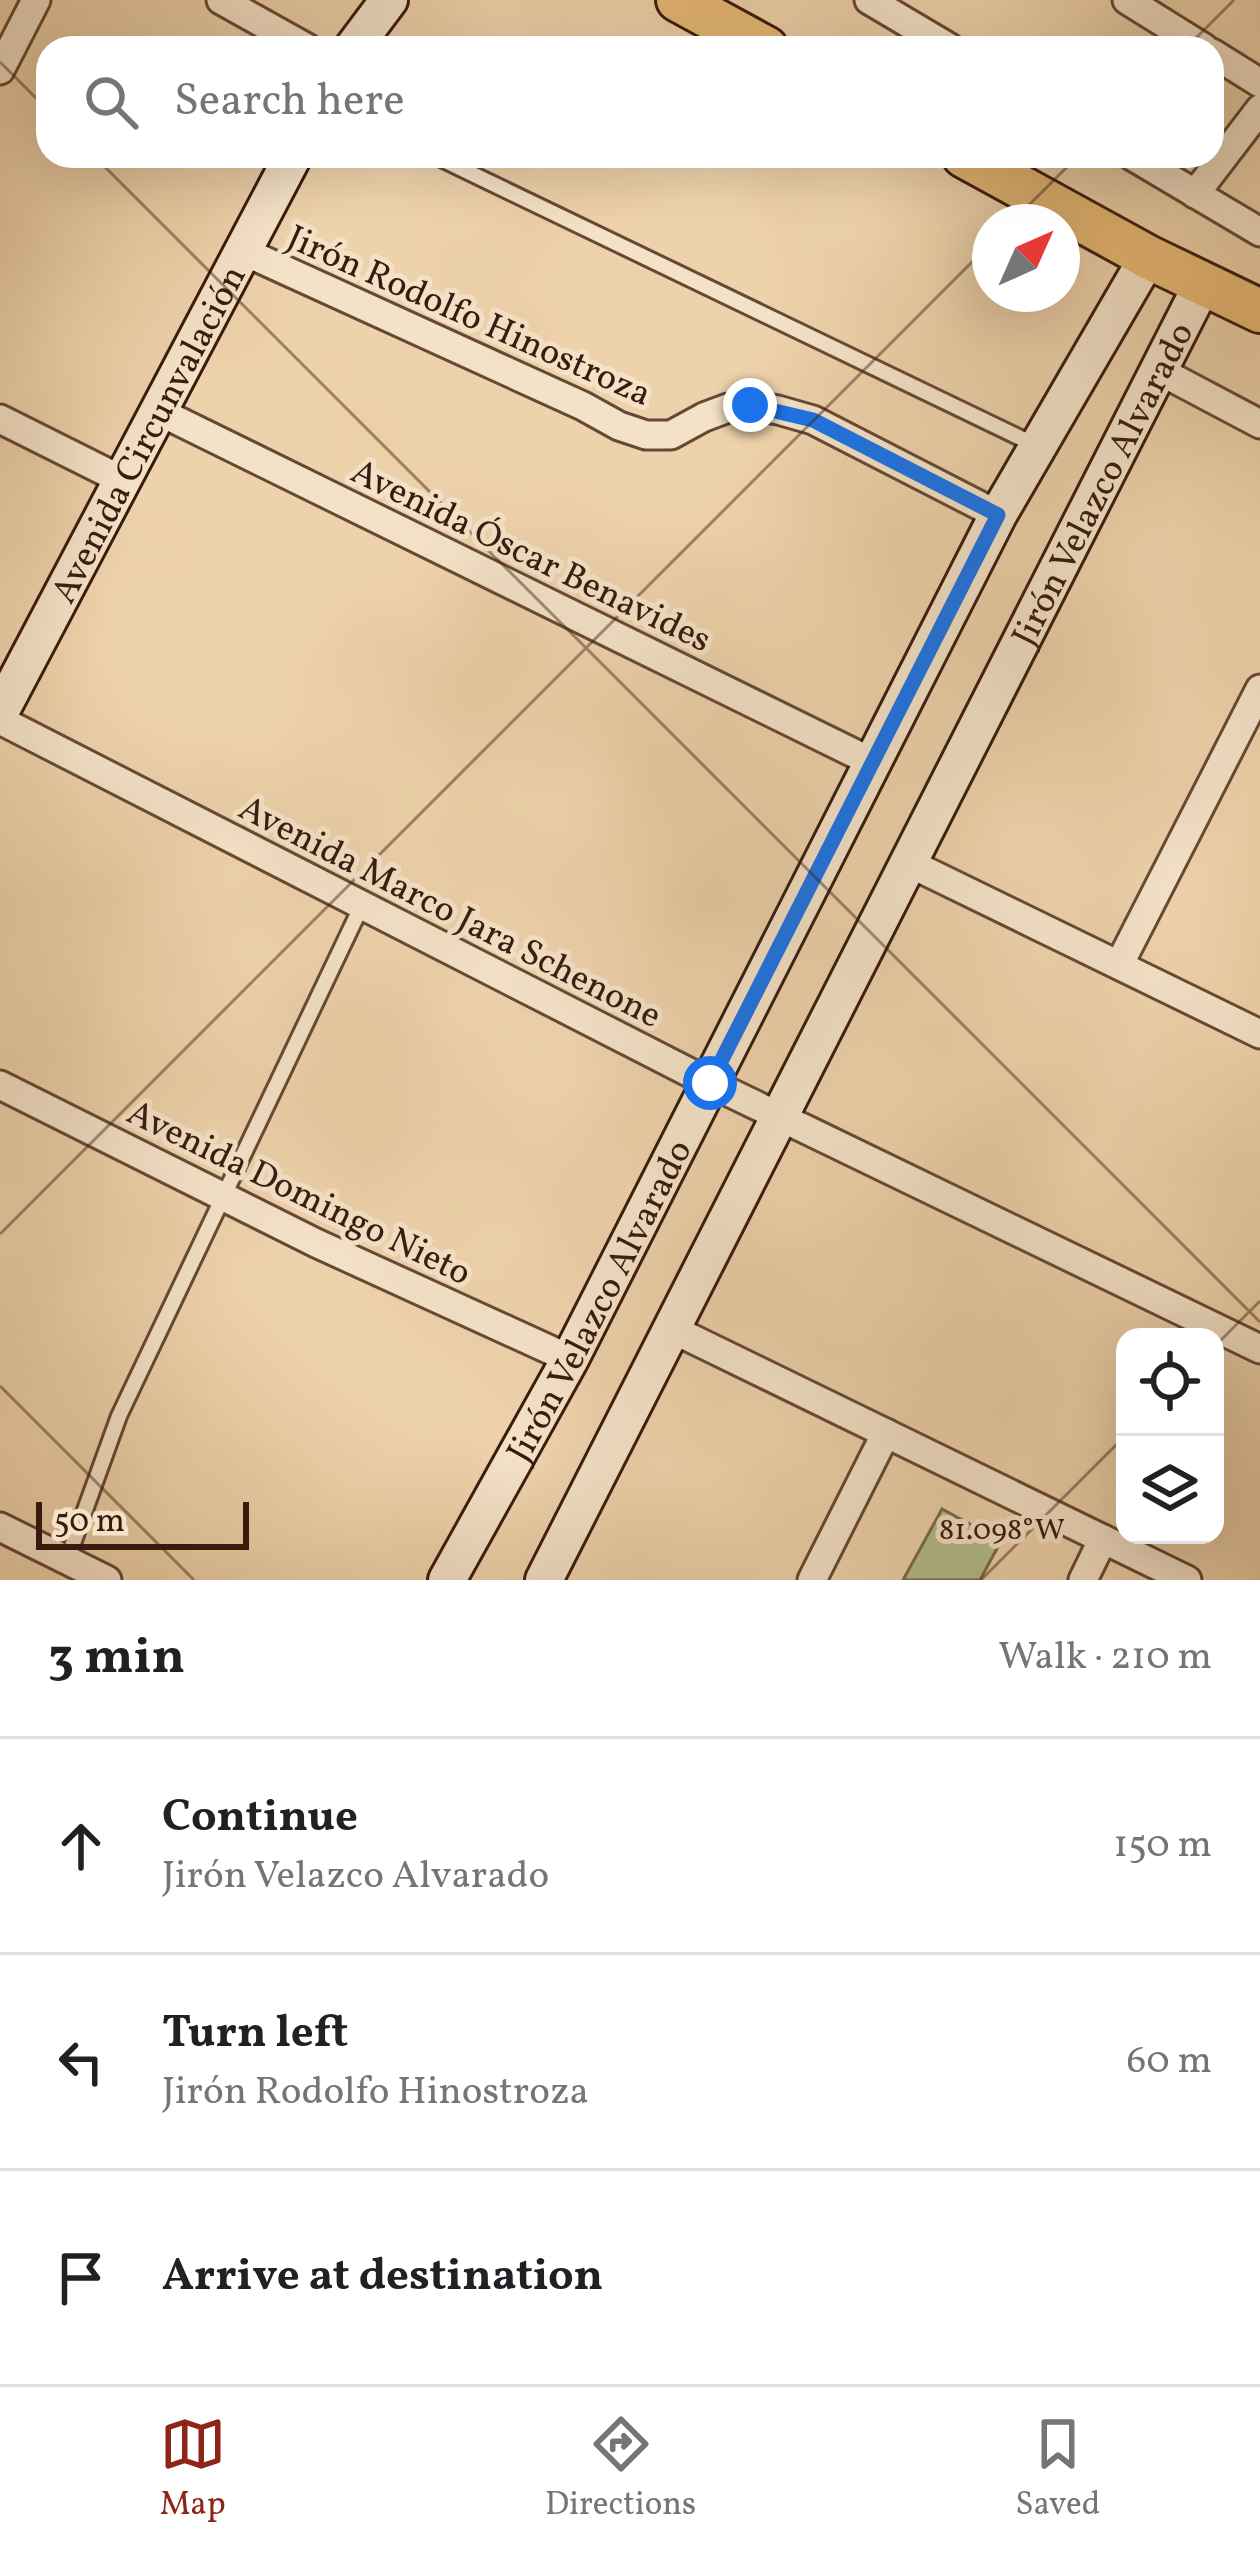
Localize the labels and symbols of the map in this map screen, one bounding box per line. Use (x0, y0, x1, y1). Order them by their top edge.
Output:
north arrow (972, 204, 1080, 312)
street label: Jirón Rodolfo Hinostroza (278, 215, 659, 421)
street label: Avenida Circunvalación (41, 257, 260, 613)
street label: Jirón Velazco Alvarado (1001, 314, 1208, 656)
route end (723, 378, 777, 432)
street label: Avenida Óscar Benavides (342, 449, 719, 667)
street label: Avenida Marco Jara Schenone (229, 785, 669, 1042)
route start (683, 1056, 737, 1110)
street label: Avenida Domingo Nieto (118, 1089, 479, 1300)
street label: Jirón Velazco Alvarado (496, 1132, 706, 1473)
scale bar (36, 1496, 249, 1549)
text: 81.098°W (939, 1510, 1065, 1552)

